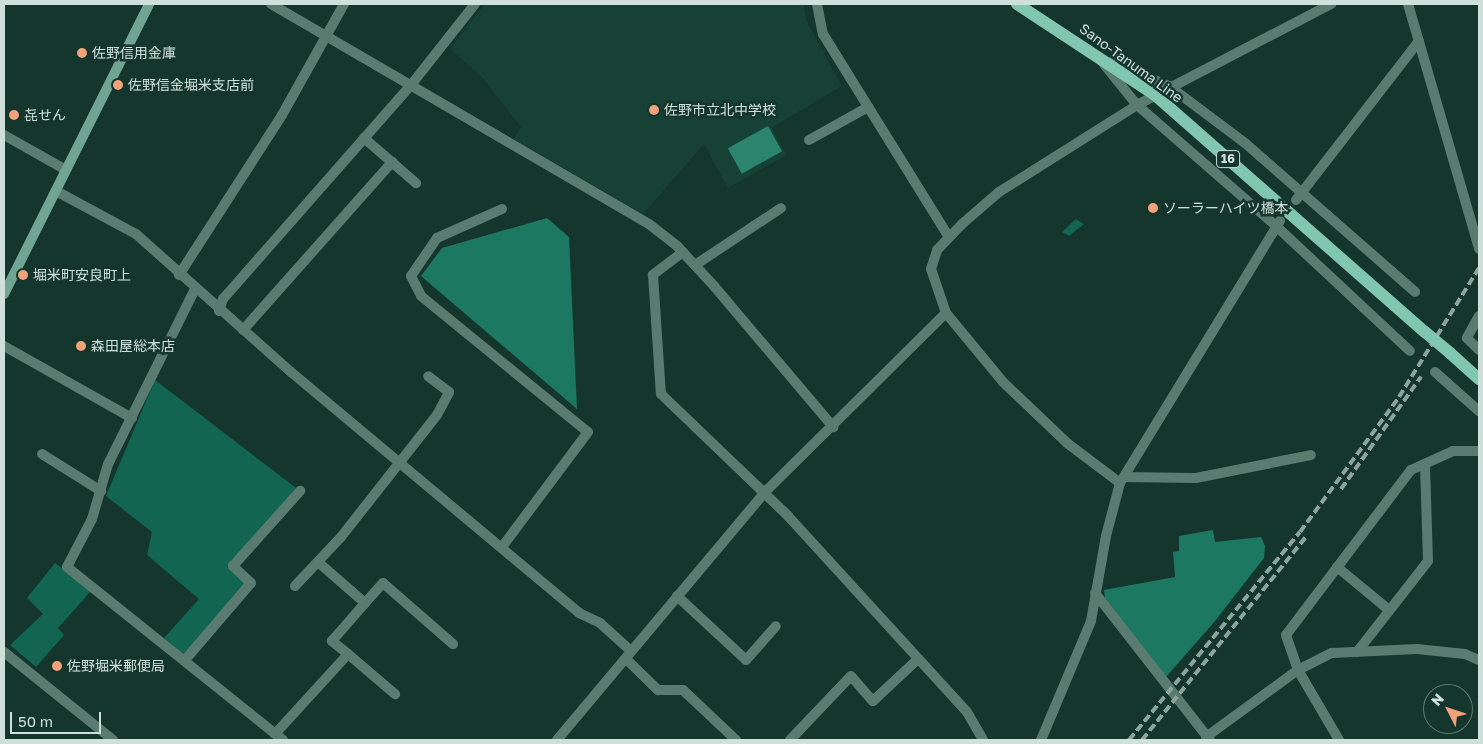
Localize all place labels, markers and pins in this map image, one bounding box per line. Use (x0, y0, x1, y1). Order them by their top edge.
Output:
place label: 佐野信用金庫 (92, 45, 176, 61)
marker: 佐野信用金庫 (76, 47, 88, 59)
place label: 佐野信金堀米支店前 (128, 77, 254, 93)
marker: 佐野信金堀米支店前 (112, 79, 124, 91)
place label: 佐野市立北中学校 (664, 102, 776, 118)
marker: 佐野市立北中学校 (648, 104, 660, 116)
place label: 㐂せん (24, 107, 66, 123)
marker: 㐂せん (8, 109, 20, 121)
place label: ソーラーハイツ橋本 (1163, 200, 1289, 216)
marker: ソーラーハイツ橋本 (1147, 202, 1159, 214)
place label: 堀米町安良町上 (33, 267, 131, 283)
marker: 堀米町安良町上 (17, 269, 29, 281)
place label: 森田屋総本店 (91, 338, 175, 354)
marker: 森田屋総本店 (75, 340, 87, 352)
place label: 佐野堀米郵便局 (67, 658, 165, 674)
marker: 佐野堀米郵便局 (51, 660, 63, 672)

